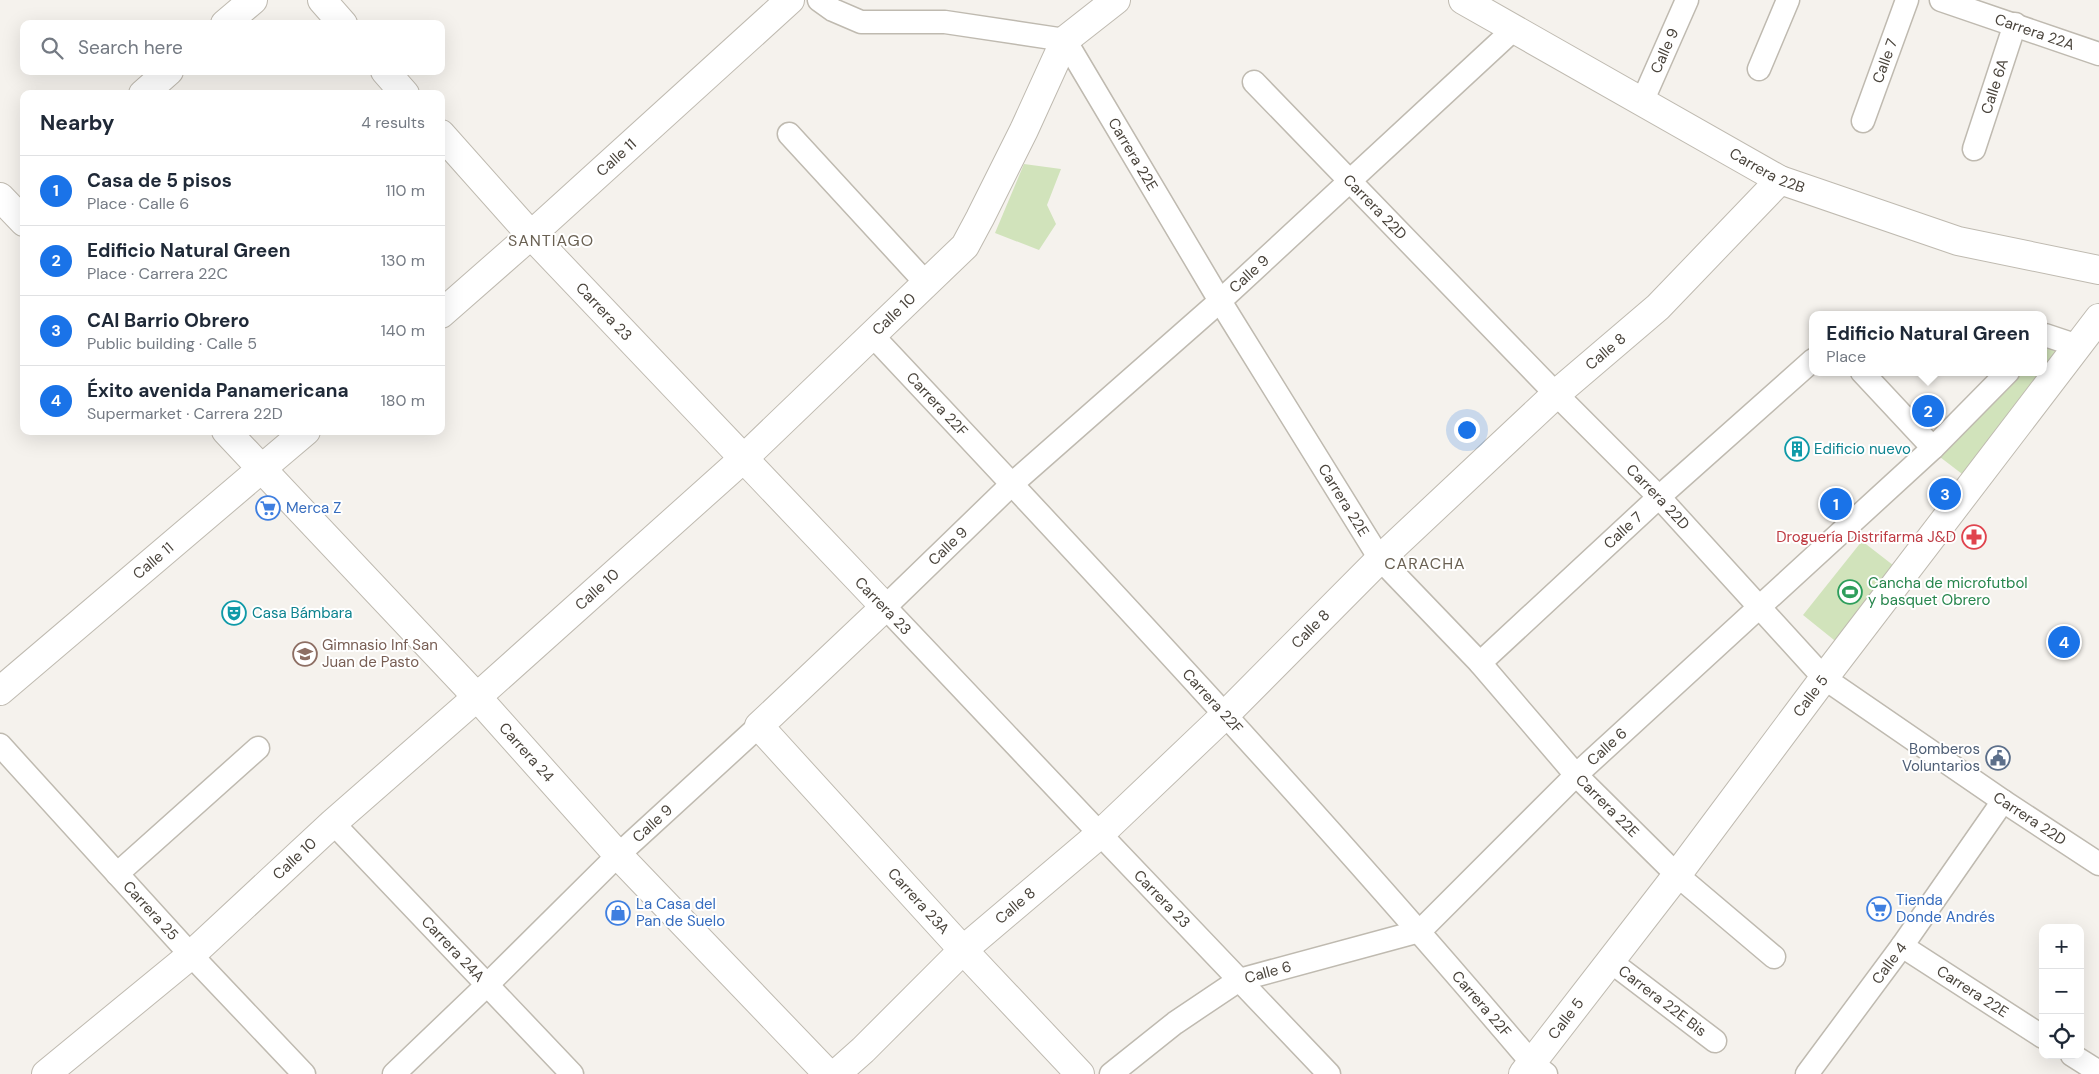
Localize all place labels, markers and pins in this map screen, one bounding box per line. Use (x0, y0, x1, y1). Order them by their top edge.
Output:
pin: 2 (1912, 392, 1944, 430)
building icon: Edificio nuevo (1784, 436, 1810, 462)
place label: Edificio nuevo (1814, 439, 1911, 459)
pin: 3 (1929, 475, 1961, 513)
pin: 1 (1820, 485, 1852, 523)
supermarket icon: Merca Z (255, 495, 281, 521)
place label: Merca Z (286, 498, 341, 518)
pharmacy icon: Droguería Distrifarma J&D (1961, 524, 1987, 550)
place label: Droguería Distrifarma J&D (1776, 527, 1956, 547)
place label: Cancha de microfutbol y basquet Obrero (1868, 573, 2028, 610)
sports icon: Cancha de microfutbol y basquet Obrero (1837, 579, 1863, 605)
theatre icon: Casa Bámbara (221, 600, 247, 626)
place label: Casa Bámbara (252, 603, 352, 623)
pin: 4 (2048, 623, 2080, 661)
place label: Gimnasio Inf San Juan de Pasto (322, 635, 438, 672)
school or university icon: Gimnasio Inf San Juan de Pasto (292, 641, 318, 667)
place label: Bomberos Voluntarios (1902, 739, 1980, 776)
public building icon: Bomberos Voluntarios (1985, 745, 2011, 771)
place label: Tienda Donde Andrés (1896, 890, 1995, 927)
place label: La Casa del Pan de Suelo (636, 894, 725, 931)
supermarket icon: Tienda Donde Andrés (1866, 896, 1892, 922)
shop icon: La Casa del Pan de Suelo (605, 900, 631, 926)

